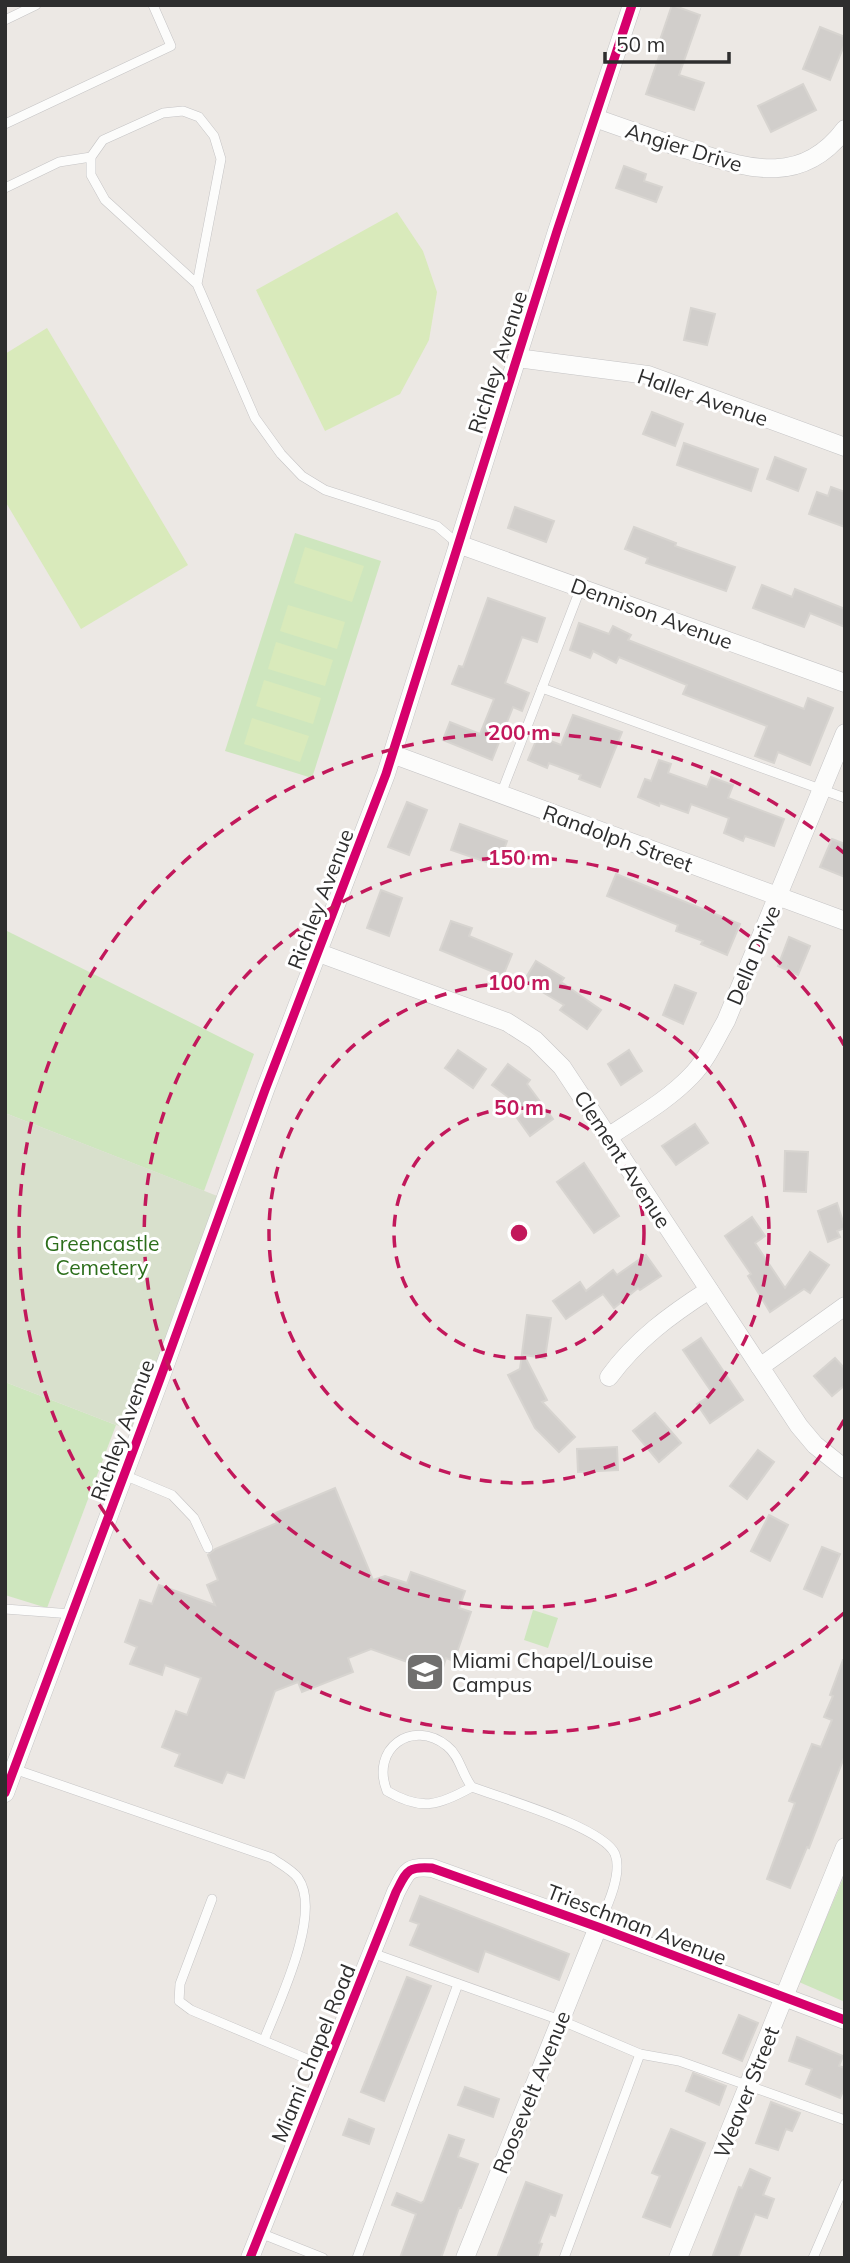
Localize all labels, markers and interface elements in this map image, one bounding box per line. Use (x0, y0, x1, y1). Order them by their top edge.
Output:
scale bar (605, 21, 729, 65)
text: 50 m (616, 31, 665, 57)
street label: Angier Drive (622, 117, 746, 177)
street label: Richley Avenue (462, 287, 532, 437)
street label: Haller Avenue (634, 363, 772, 431)
street label: Dennison Avenue (568, 572, 736, 654)
text: 200 m (488, 719, 550, 745)
street label: Randolph Street (540, 799, 696, 877)
street label: Richley Avenue (281, 825, 359, 973)
text: 150 m (488, 844, 550, 870)
street label: Della Drive (720, 901, 786, 1009)
text: 100 m (488, 969, 550, 995)
street label: Clement Avenue (569, 1085, 677, 1233)
text: 50 m (494, 1094, 544, 1120)
centre of rings (507, 1221, 531, 1245)
park label: Greencastle Cemetery (45, 1230, 160, 1280)
street label: Richley Avenue (84, 1356, 160, 1504)
place label: Miami Chapel/Louise Campus (452, 1647, 653, 1697)
school or university icon: Miami Chapel/Louise Campus (404, 1651, 446, 1693)
street label: Trieschman Avenue (544, 1878, 730, 1970)
street label: Miami Chapel Road (265, 1960, 361, 2146)
street label: Roosevelt Avenue (486, 2007, 576, 2177)
street label: Weaver Street (708, 2022, 784, 2162)

